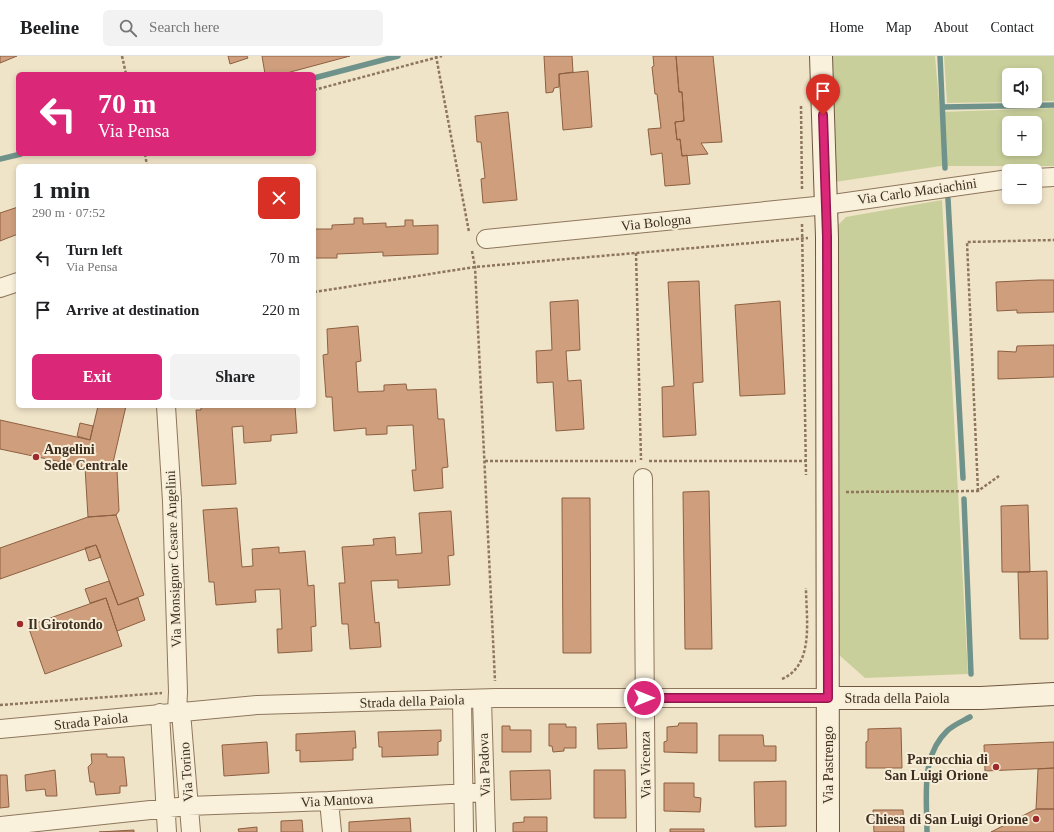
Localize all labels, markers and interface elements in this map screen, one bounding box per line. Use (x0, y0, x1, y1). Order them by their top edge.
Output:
search box (103, 10, 383, 46)
text: Beeline (20, 17, 79, 38)
icon: search (117, 17, 139, 39)
text: Search here (149, 19, 219, 35)
text: Home (830, 20, 864, 35)
text: Map (886, 20, 911, 35)
text: About (933, 20, 968, 35)
text: Contact (990, 20, 1034, 35)
map controls (1002, 68, 1042, 204)
button: sound (1002, 68, 1042, 108)
pin (806, 74, 840, 115)
icon: arrive (812, 80, 834, 102)
icon: left (32, 88, 84, 140)
text: 70 m (98, 88, 156, 119)
button: + (1002, 116, 1042, 156)
text: Via Pensa (98, 121, 169, 141)
button: − (1002, 164, 1042, 204)
street label: Via Carlo Maciachini (856, 176, 978, 207)
text: 1 min (32, 177, 90, 203)
button: close (258, 177, 300, 219)
text: 290 m · 07:52 (32, 205, 105, 220)
street label: Via Bologna (620, 211, 693, 234)
text: Turn left (66, 242, 123, 258)
icon: left (32, 247, 54, 269)
text: 70 m (270, 250, 300, 266)
text: Via Pensa (66, 259, 118, 274)
icon: arrive (32, 299, 54, 321)
text: Arrive at destination (66, 302, 199, 318)
text: 220 m (262, 302, 300, 318)
button: Exit (32, 354, 162, 400)
button: Share (170, 354, 300, 400)
place label: Angelini Sede Centrale (44, 442, 128, 473)
marker: Angelini Sede Centrale (31, 452, 41, 462)
street label: Via Monsignor Cesare Angelini (163, 470, 184, 648)
place label: Il Girotondo (28, 617, 103, 632)
marker: Il Girotondo (15, 619, 25, 629)
position arrow (623, 677, 665, 719)
street label: Strada della Paiola (845, 691, 950, 706)
street label: Strada della Paiola (359, 692, 466, 711)
street label: Strada Paiola (53, 710, 130, 733)
street label: Via Pastrengo (821, 726, 836, 804)
street label: Via Vicenza (637, 730, 654, 799)
street label: Via Padova (476, 732, 493, 797)
street label: Via Torino (177, 742, 196, 802)
place label: Parrocchia di San Luigi Orione (885, 752, 988, 783)
marker: Parrocchia di San Luigi Orione (991, 762, 1001, 772)
street label: Via Mantova (300, 791, 374, 810)
place label: Chiesa di San Luigi Orione (865, 812, 1028, 827)
marker: Chiesa di San Luigi Orione (1031, 814, 1041, 824)

